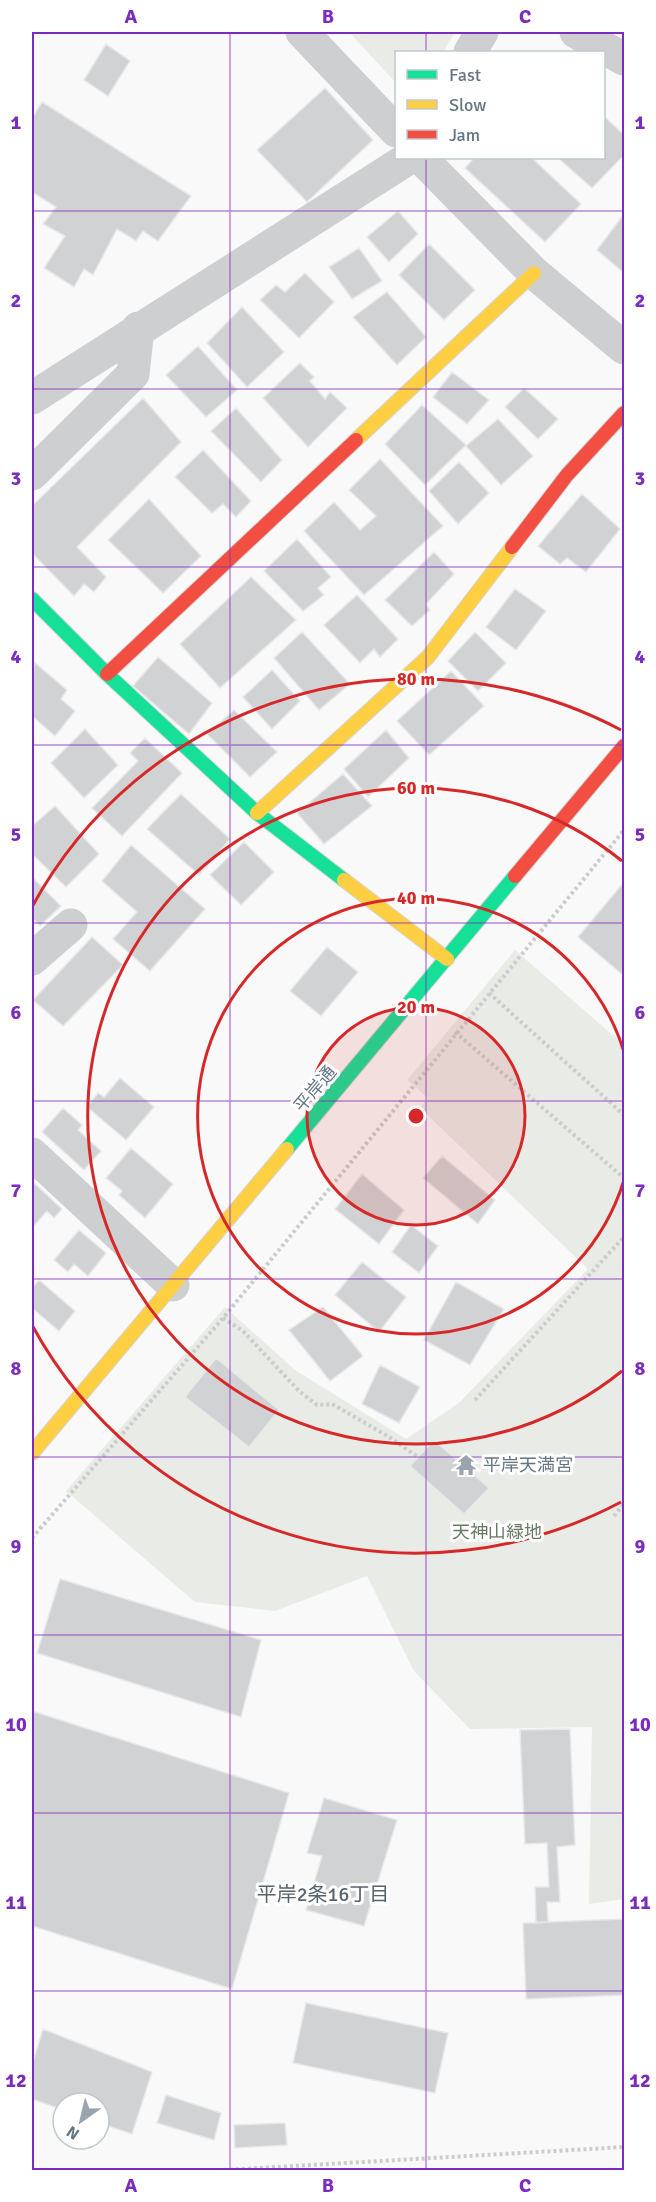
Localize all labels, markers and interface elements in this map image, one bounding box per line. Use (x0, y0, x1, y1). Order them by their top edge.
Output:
text: A (125, 4, 138, 29)
text: B (322, 4, 334, 29)
text: C (519, 4, 531, 29)
legend (395, 51, 605, 159)
text: Fast (449, 64, 481, 86)
text: Slow (449, 94, 486, 116)
text: 1 (11, 110, 22, 135)
text: 1 (635, 110, 646, 135)
text: Jam (449, 124, 480, 146)
text: 2 (11, 288, 21, 313)
text: 2 (635, 288, 645, 313)
text: 3 (11, 466, 21, 491)
text: 3 (635, 466, 645, 491)
text: 4 (11, 644, 22, 669)
text: 4 (635, 644, 646, 669)
text: 80 m (397, 668, 435, 690)
text: 60 m (397, 777, 435, 799)
text: 5 (11, 822, 21, 847)
text: 5 (635, 822, 645, 847)
text: 40 m (397, 887, 435, 909)
text: 20 m (397, 996, 435, 1018)
text: 6 (11, 1000, 22, 1025)
text: 6 (635, 1000, 646, 1025)
street label: 平岸通 (289, 1061, 341, 1117)
centre of rings (406, 1106, 426, 1126)
text: 7 (11, 1178, 22, 1203)
text: 7 (635, 1178, 646, 1203)
text: 8 (11, 1356, 22, 1381)
text: 8 (635, 1356, 646, 1381)
temple icon: 平岸天満宮 (454, 1453, 478, 1477)
place label: 平岸天満宮 (483, 1454, 573, 1476)
park label: 天神山緑地 (452, 1521, 542, 1543)
text: 9 (11, 1534, 22, 1559)
text: 9 (635, 1534, 646, 1559)
text: 10 (5, 1712, 27, 1737)
text: 10 (629, 1712, 651, 1737)
district label: 平岸2条16丁目 (257, 1882, 389, 1907)
text: 11 (5, 1890, 27, 1915)
text: 11 (629, 1890, 651, 1915)
text: 12 (5, 2068, 27, 2093)
text: 12 (629, 2068, 651, 2093)
north arrow (51, 2091, 111, 2151)
text: N (63, 2121, 83, 2144)
text: A (125, 2173, 138, 2198)
text: B (322, 2173, 334, 2198)
text: C (519, 2173, 531, 2198)

